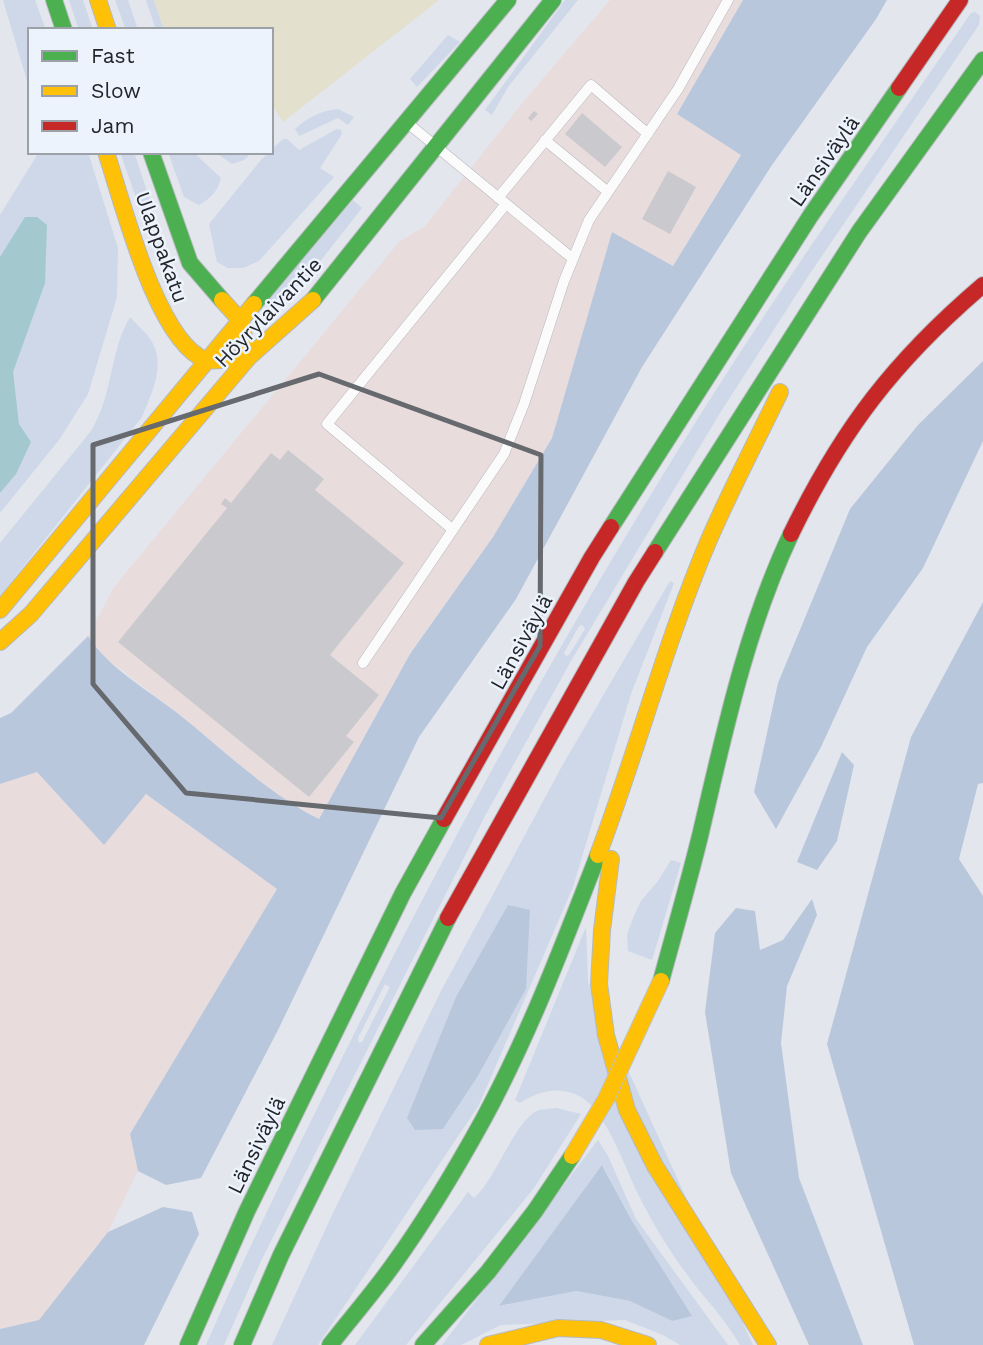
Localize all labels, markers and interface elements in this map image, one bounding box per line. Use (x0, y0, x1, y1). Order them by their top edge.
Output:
legend (28, 28, 273, 154)
text: Fast (91, 43, 135, 68)
text: Slow (91, 78, 141, 103)
street label: Länsiväylä (784, 111, 864, 211)
text: Jam (91, 113, 134, 138)
street label: Ulappakatu (130, 188, 194, 306)
street label: Höyrylaivantie (209, 252, 327, 372)
street label: Länsiväylä (485, 590, 557, 694)
street label: Länsiväylä (222, 1092, 290, 1198)

